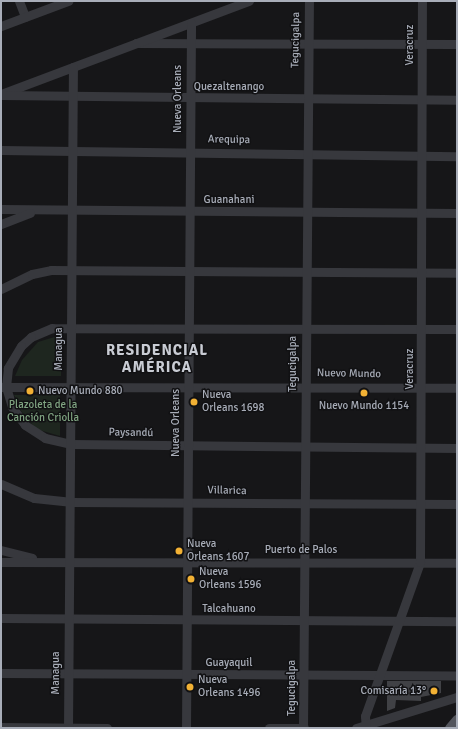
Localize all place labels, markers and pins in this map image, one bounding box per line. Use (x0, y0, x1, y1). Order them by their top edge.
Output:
place label: Nuevo Mundo 880 (38, 384, 123, 398)
marker: Nuevo Mundo 880 (25, 386, 35, 396)
marker: Nuevo Mundo 1154 (359, 388, 369, 398)
place label: Nueva Orleans 1698 (202, 389, 264, 415)
marker: Nueva Orleans 1698 (189, 397, 199, 407)
place label: Nuevo Mundo 1154 (319, 399, 409, 413)
place label: Nueva Orleans 1607 (187, 538, 249, 564)
marker: Nueva Orleans 1607 (174, 546, 184, 556)
place label: Nueva Orleans 1596 (199, 566, 261, 592)
marker: Nueva Orleans 1596 (186, 574, 196, 584)
place label: Nueva Orleans 1496 (198, 674, 260, 700)
marker: Nueva Orleans 1496 (185, 682, 195, 692)
place label: Comisaría 13° (360, 684, 426, 698)
marker: Comisaría 13° (429, 686, 439, 696)

